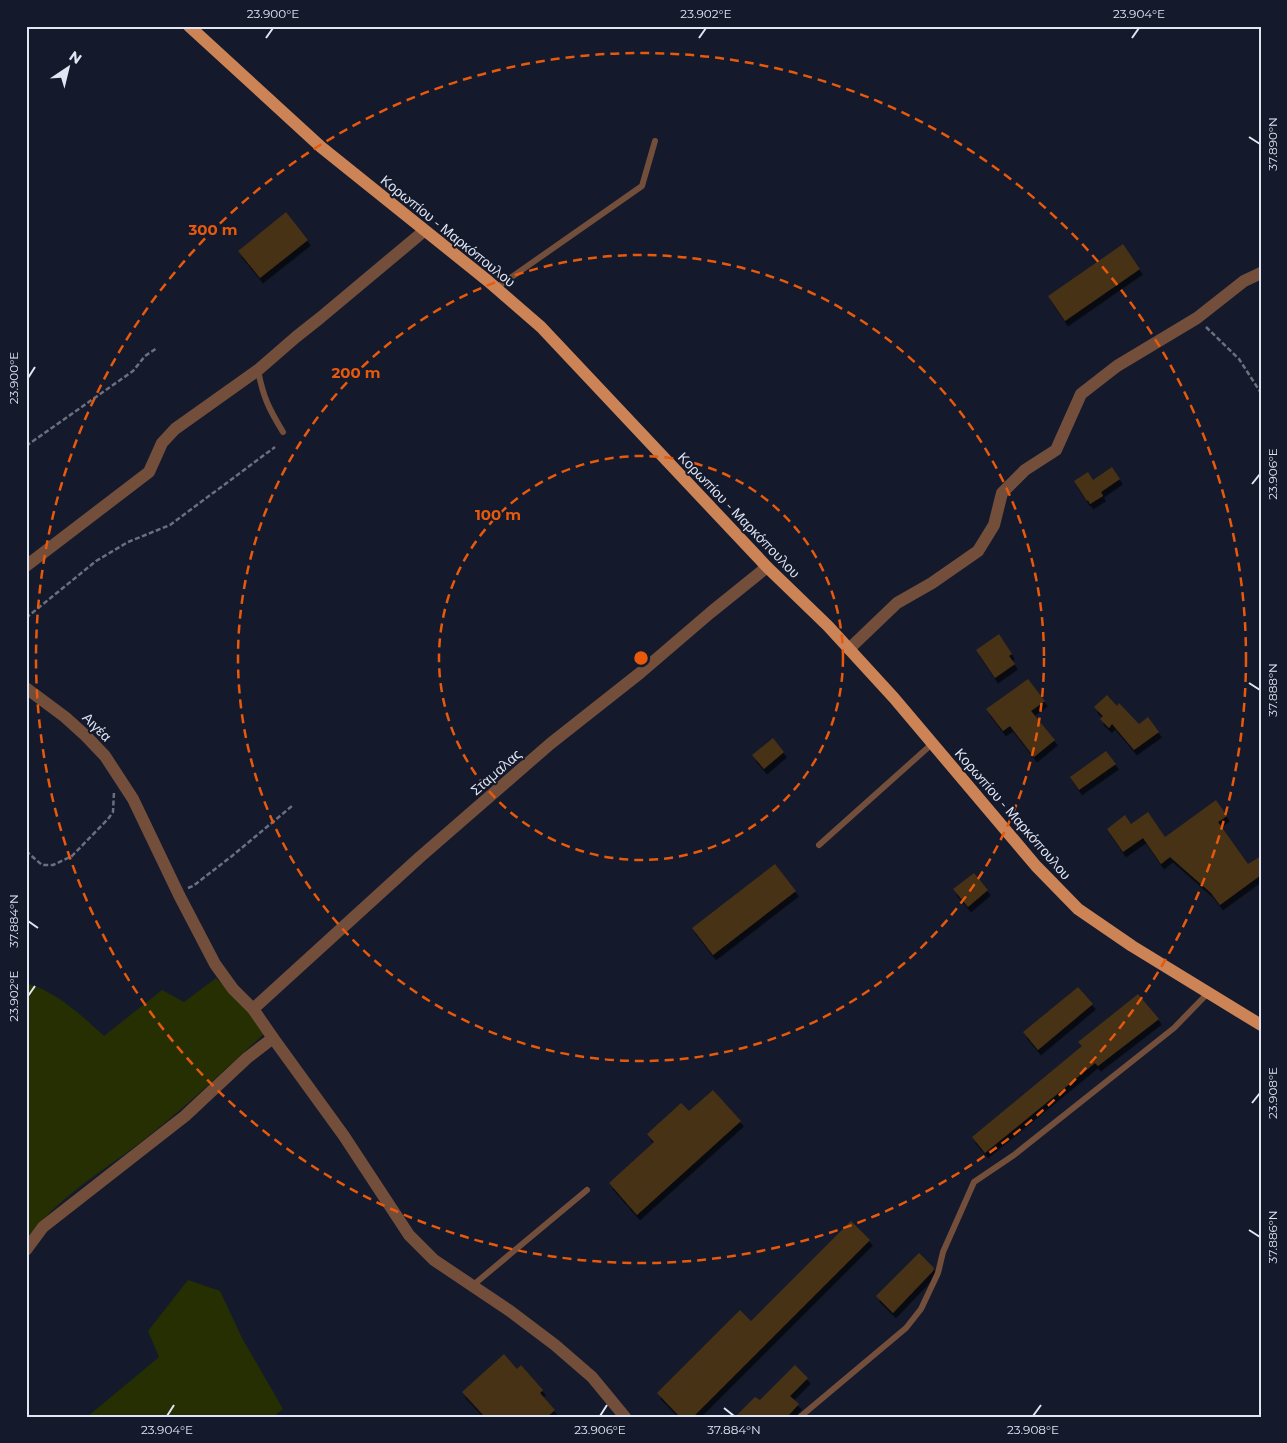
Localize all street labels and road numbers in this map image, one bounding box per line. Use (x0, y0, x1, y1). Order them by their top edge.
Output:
street label: Κορωπίου - Μαρκόπουλου (377, 171, 519, 291)
street label: Κορωπίου - Μαρκόπουλου (674, 448, 804, 582)
street label: Αιγέα (79, 709, 115, 745)
street label: Σταμαλας (467, 745, 525, 799)
street label: Κορωπίου - Μαρκόπουλου (951, 745, 1075, 883)

